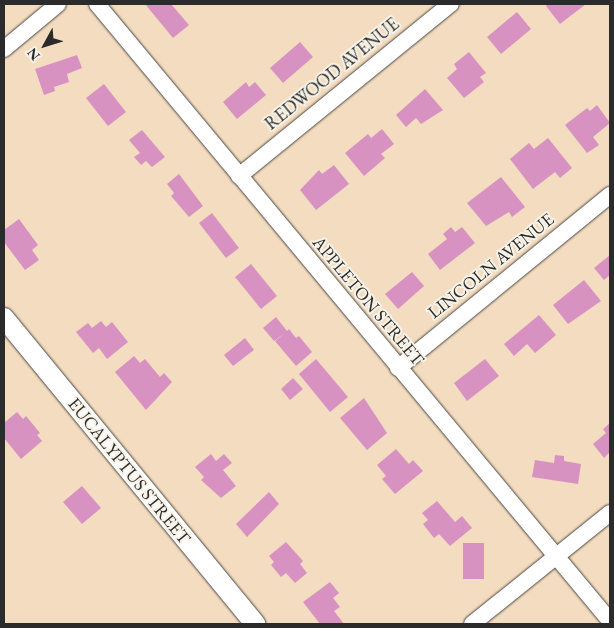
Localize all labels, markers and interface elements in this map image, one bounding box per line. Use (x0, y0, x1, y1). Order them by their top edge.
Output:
street label: REDWOOD AVENUE (261, 13, 403, 135)
north arrow (20, 20, 70, 70)
text: N (23, 44, 44, 65)
street label: LINCOLN AVENUE (424, 209, 558, 323)
street label: APPLETON STREET (308, 232, 428, 370)
street label: EUCALYPTUS STREET (63, 393, 195, 549)

